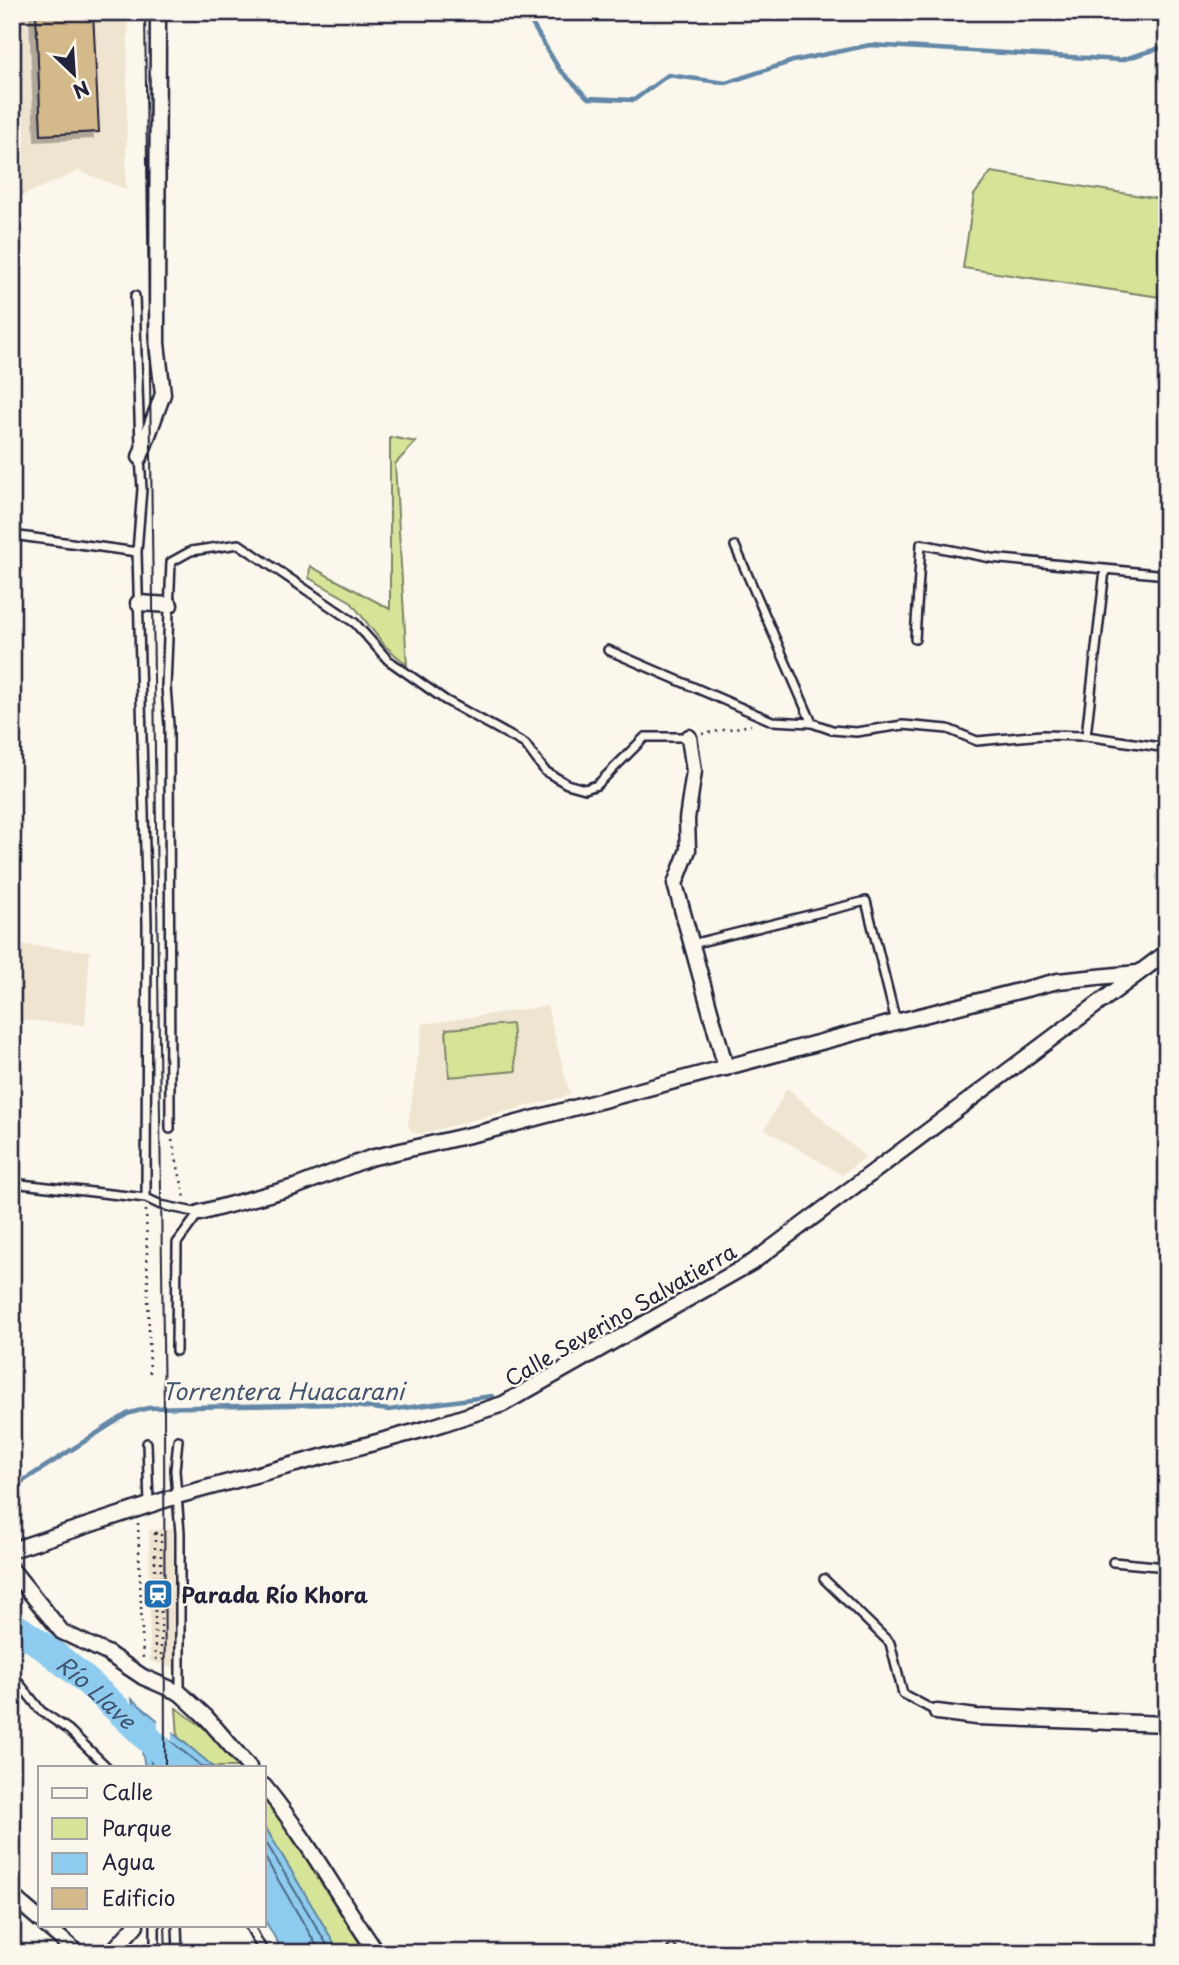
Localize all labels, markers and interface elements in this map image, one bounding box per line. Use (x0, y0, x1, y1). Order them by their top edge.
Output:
north arrow (38, 38, 108, 108)
text: N (69, 74, 94, 106)
street label: Calle Severino Salvatierra (498, 1234, 742, 1393)
water label: Torrentera Huacarani (162, 1373, 408, 1408)
station icon: Parada Río Khora (141, 1577, 175, 1611)
place label: Parada Río Khora (181, 1578, 369, 1610)
water label: Río Llave (50, 1646, 146, 1738)
legend (38, 1766, 266, 1926)
text: Calle (102, 1775, 153, 1807)
text: Parque (102, 1811, 172, 1843)
text: Agua (102, 1845, 155, 1877)
text: Edificio (102, 1881, 175, 1913)

